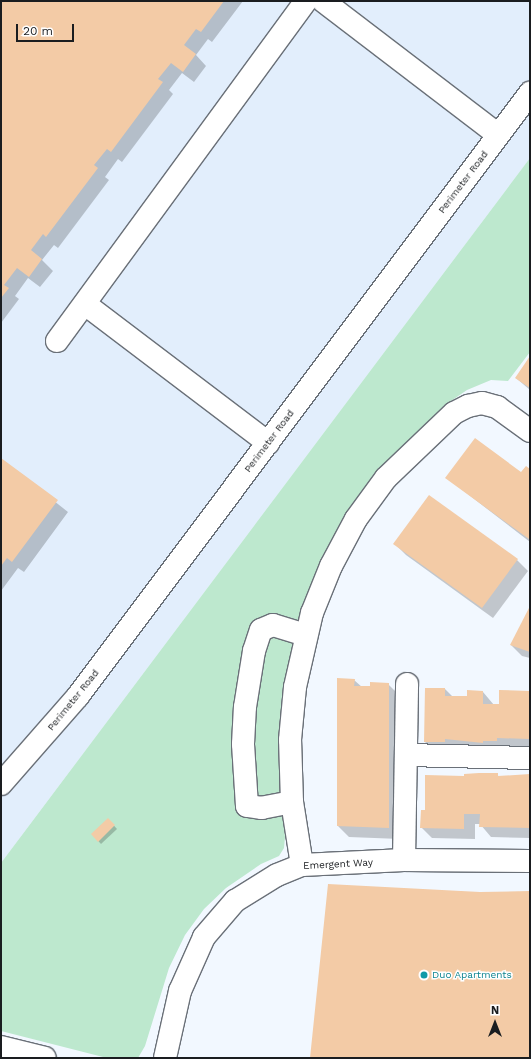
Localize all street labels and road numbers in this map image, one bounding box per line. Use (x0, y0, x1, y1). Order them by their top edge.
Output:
street label: Perimeter Road (435, 148, 491, 216)
street label: Perimeter Road (241, 407, 297, 475)
street label: Perimeter Road (45, 667, 101, 733)
street label: Emergent Way (303, 856, 373, 872)

